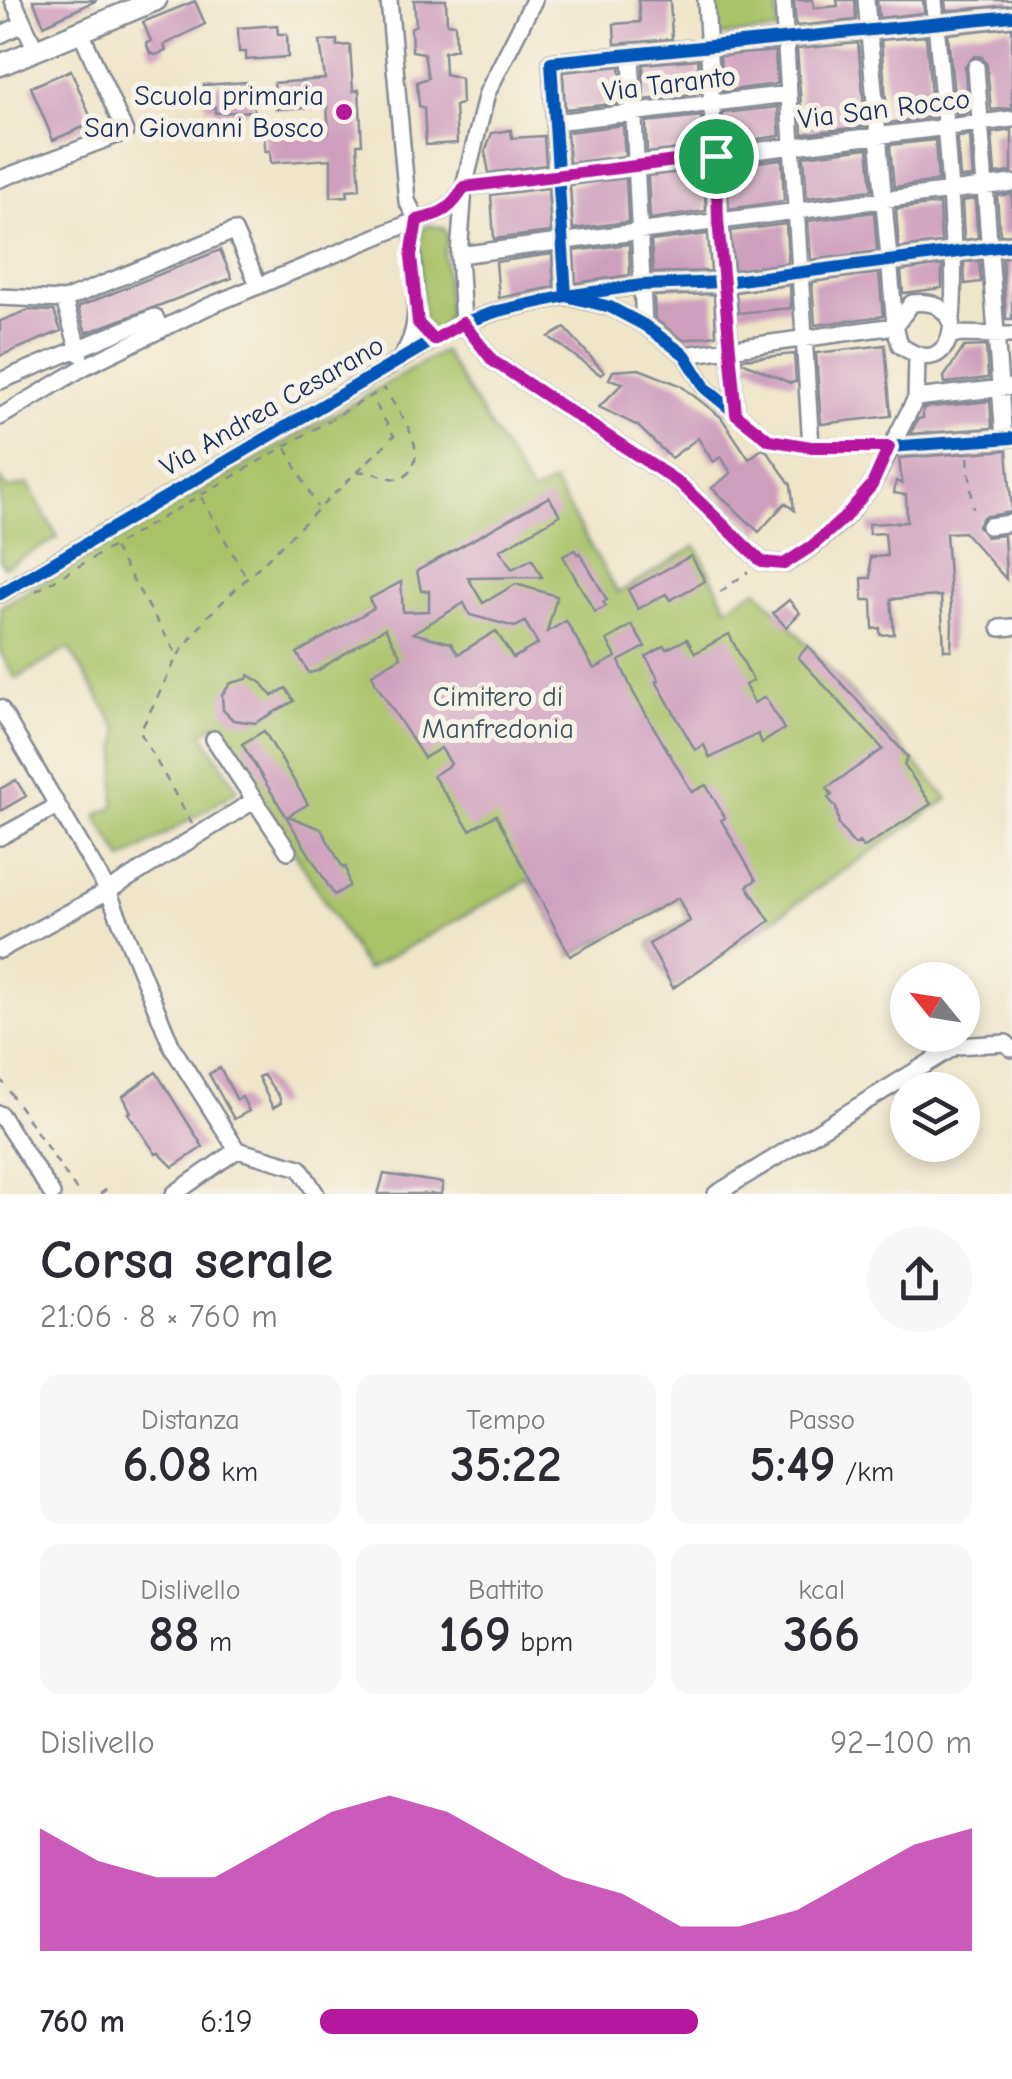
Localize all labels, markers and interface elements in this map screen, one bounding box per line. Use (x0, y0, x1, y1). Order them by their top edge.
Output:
street label: Via Taranto (600, 60, 738, 108)
place label: Scuola primaria San Giovanni Bosco (84, 80, 324, 144)
street label: Via San Rocco (796, 83, 972, 135)
marker: Scuola primaria San Giovanni Bosco (333, 101, 355, 123)
pin (674, 114, 759, 199)
icon: arrive (689, 129, 744, 184)
street label: Via Andrea Cesarano (155, 329, 389, 483)
park label: Cimitero di Manfredonia (422, 681, 574, 745)
north arrow (890, 962, 980, 1052)
map controls (890, 962, 980, 1162)
button: layers (890, 1072, 980, 1162)
button: share (867, 1227, 972, 1332)
text: Corsa serale (40, 1228, 333, 1292)
text: 21:06 · 8 × 760 m (40, 1298, 278, 1335)
text: Distanza (141, 1404, 240, 1436)
text: Tempo (466, 1404, 546, 1436)
text: Passo (788, 1404, 855, 1436)
text: 6.08 (123, 1436, 212, 1494)
text: 35:22 (450, 1436, 562, 1494)
text: 5:49 (749, 1436, 836, 1494)
text: km (212, 1456, 258, 1488)
text: /km (836, 1456, 894, 1488)
text: Dislivello (140, 1574, 241, 1606)
text: Battito (468, 1574, 544, 1606)
text: kcal (798, 1574, 845, 1606)
text: 88 (148, 1606, 200, 1664)
text: 169 (439, 1606, 511, 1664)
text: 366 (783, 1606, 860, 1664)
text: m (200, 1626, 232, 1658)
text: bpm (511, 1626, 573, 1658)
text: Dislivello (40, 1724, 155, 1761)
text: 92–100 m (830, 1724, 972, 1761)
text: 760 m (40, 2003, 125, 2040)
text: 6:19 (200, 2003, 253, 2040)

